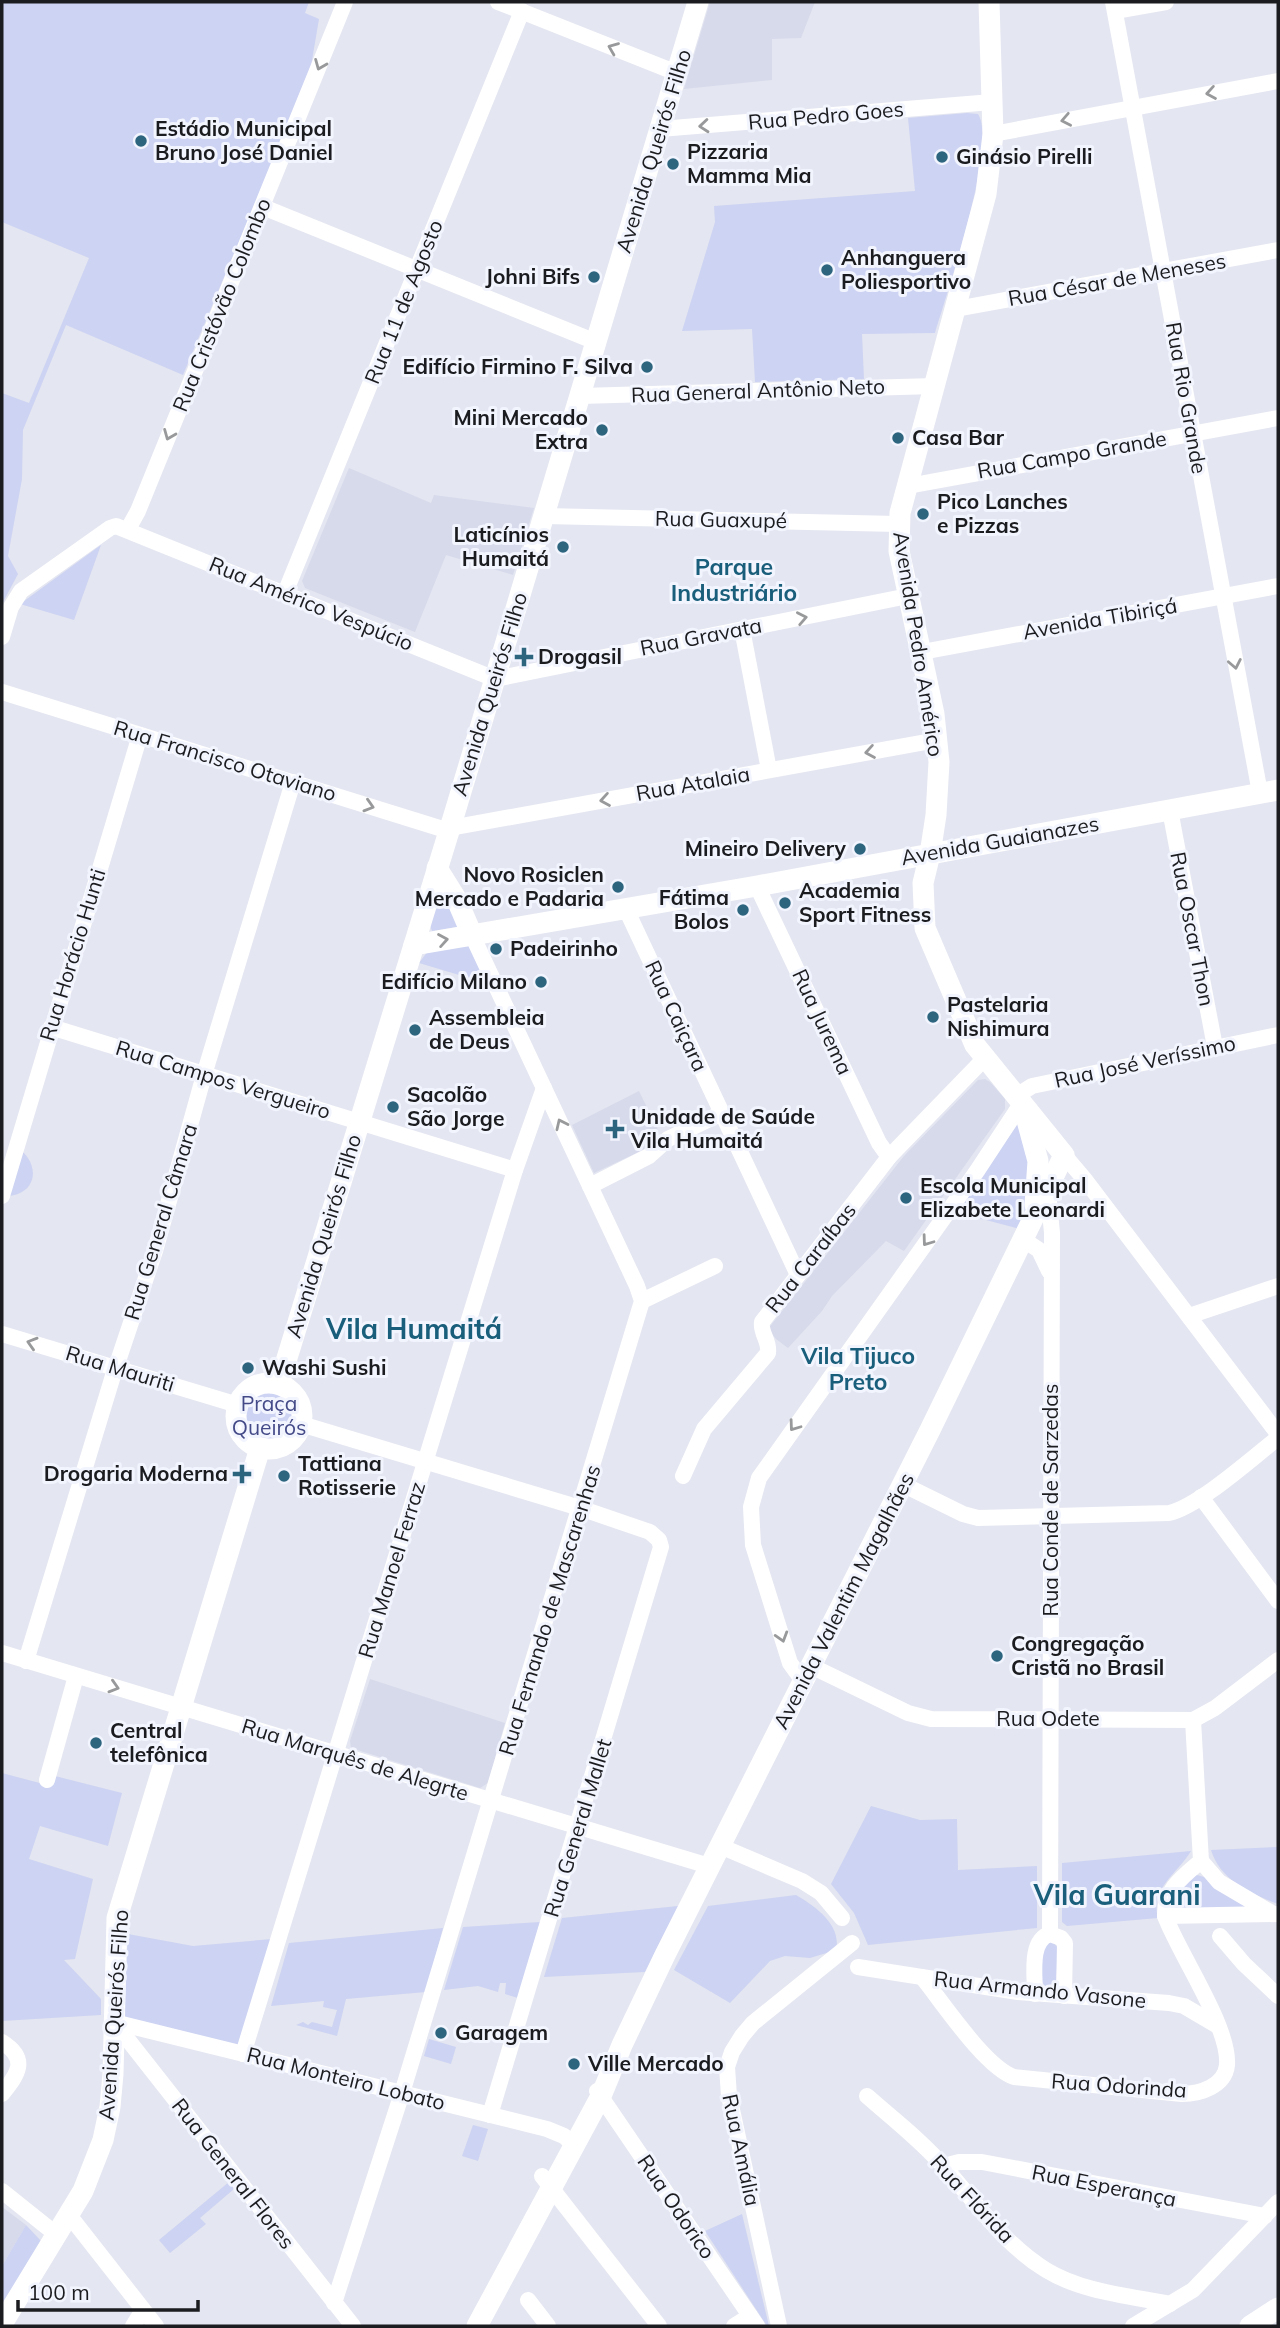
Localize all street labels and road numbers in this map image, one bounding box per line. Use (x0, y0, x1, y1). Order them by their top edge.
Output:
street label: Avenida Queirós Filho (610, 46, 696, 256)
street label: Rua Pedro Goes (747, 95, 905, 135)
street label: Rua Cristóvão Colombo (166, 194, 276, 415)
street label: Rua 11 de Agosto (358, 216, 448, 387)
street label: Rua César de Meneses (1006, 247, 1228, 311)
street label: Rua Rio Grande (1161, 320, 1213, 476)
street label: Rua General Antônio Neto (631, 373, 885, 407)
street label: Rua Campo Grande (975, 425, 1168, 483)
street label: Rua Guaxupé (655, 505, 787, 533)
street label: Avenida Pedro Américo (888, 529, 950, 758)
street label: Rua Américo Vespúcio (206, 550, 417, 656)
street label: Avenida Queirós Filho (446, 589, 532, 799)
street label: Avenida Tibiriçá (1021, 592, 1179, 644)
street label: Rua Gravata (638, 611, 764, 661)
street label: Rua Francisco Otaviano (111, 714, 340, 806)
street label: Rua Atalaia (634, 760, 752, 806)
street label: Avenida Guaianazes (899, 810, 1101, 870)
street label: Rua Oscar Thon (1165, 849, 1221, 1008)
street label: Rua Horácio Hunti (33, 865, 111, 1044)
street label: Rua Caiçara (640, 956, 714, 1075)
street label: Rua Jurema (787, 965, 859, 1079)
street label: Rua José Veríssimo (1052, 1029, 1238, 1093)
street label: Rua Campos Vergueiro (113, 1034, 334, 1124)
street label: Rua General Câmara (118, 1120, 202, 1323)
street label: Avenida Queirós Filho (280, 1131, 366, 1341)
street label: Rua Caraíbas (759, 1197, 861, 1318)
street label: Rua Mauriti (63, 1339, 178, 1397)
street label: Rua Conde de Sarzedas (1037, 1384, 1063, 1616)
street label: Rua Fernando de Mascarenhas (492, 1461, 606, 1758)
street label: Avenida Valentim Magalhães (767, 1468, 919, 1733)
street label: Rua Manoel Ferraz (352, 1478, 430, 1661)
street label: Rua Odete (996, 1705, 1100, 1731)
street label: Rua Marquês de Alegrte (239, 1712, 472, 1806)
street label: Rua General Mallet (538, 1735, 617, 1920)
street label: Avenida Queirós Filho (93, 1909, 133, 2121)
street label: Rua Armando Vasone (933, 1965, 1148, 2013)
street label: Rua Monteiro Lobato (244, 2041, 448, 2115)
street label: Rua Odorinda (1050, 2067, 1188, 2103)
street label: Rua Amália (717, 2091, 767, 2208)
street label: Rua General Flores (167, 2093, 301, 2254)
street label: Rua Odorico (632, 2149, 721, 2264)
street label: Rua Flórida (925, 2149, 1020, 2248)
street label: Rua Esperança (1030, 2158, 1179, 2212)

